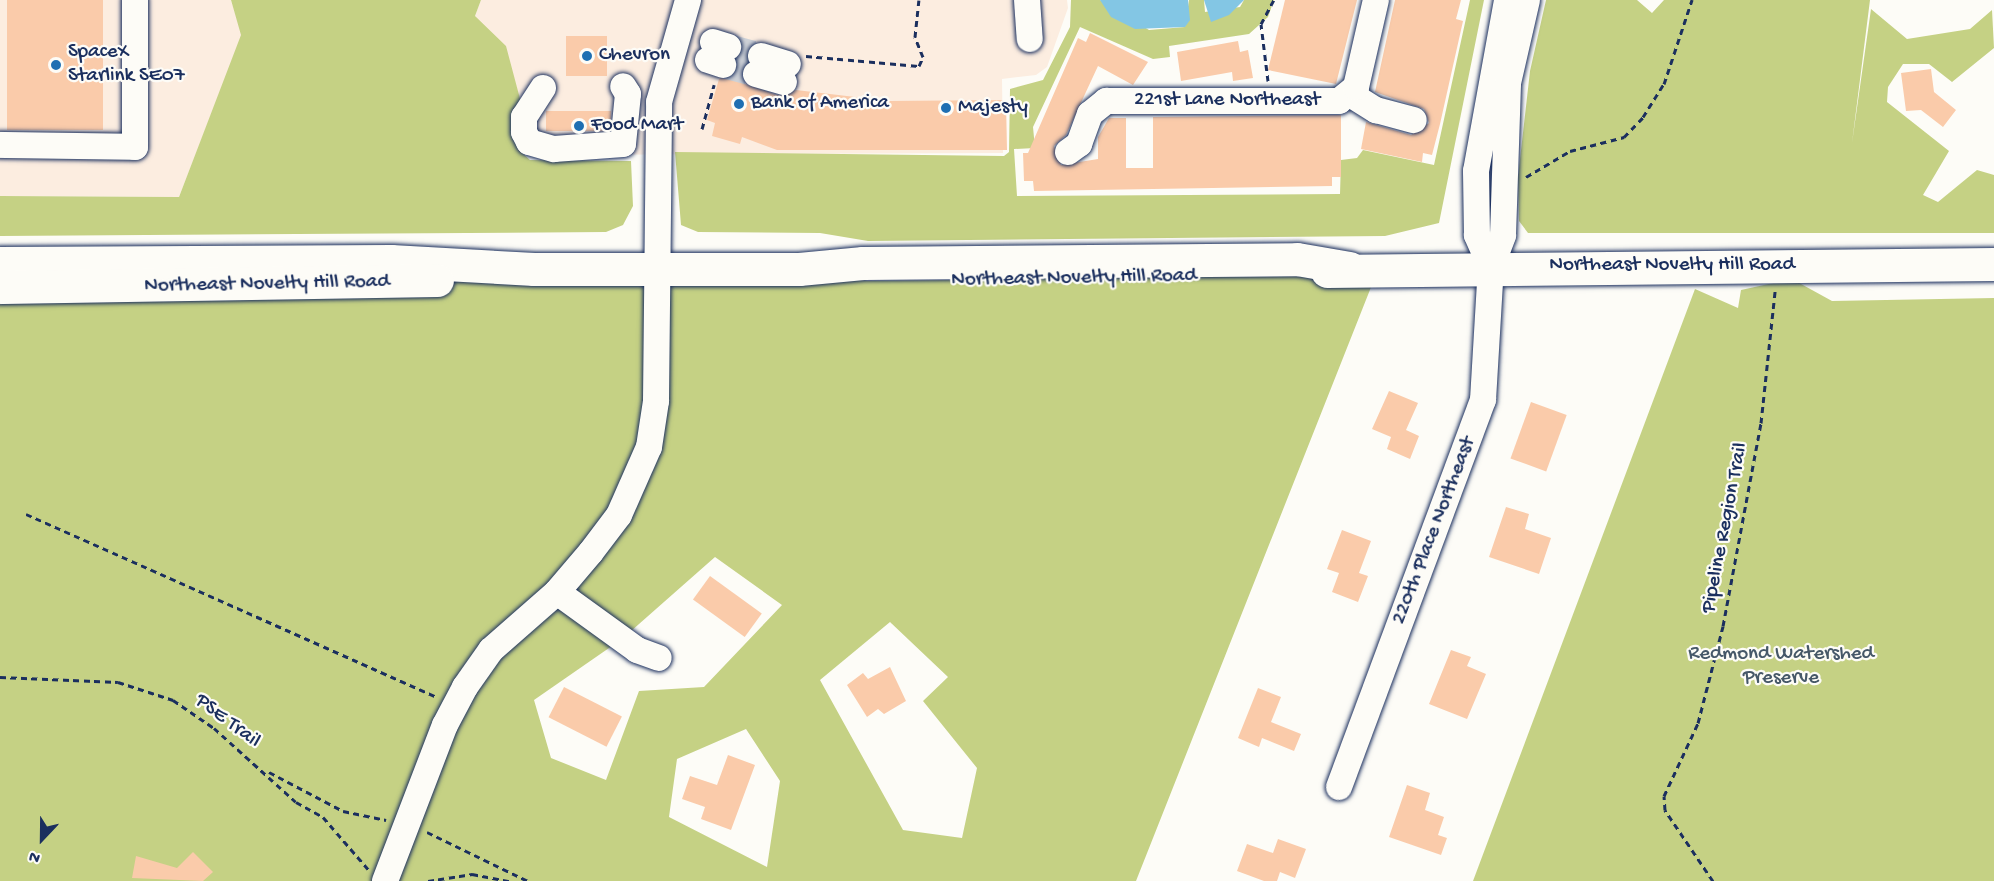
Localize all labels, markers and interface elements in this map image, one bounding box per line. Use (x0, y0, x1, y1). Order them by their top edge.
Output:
place label: SpaceX Starlink SE07 (68, 40, 185, 90)
place label: Chevron (599, 43, 670, 69)
marker: Chevron (580, 49, 594, 63)
marker: SpaceX Starlink SE07 (49, 58, 63, 72)
street label: 221st Lane Northeast (1134, 88, 1320, 114)
place label: Bank of America (751, 91, 889, 117)
place label: Majesty (958, 95, 1028, 121)
marker: Bank of America (732, 97, 746, 111)
marker: Majesty (939, 101, 953, 115)
place label: Food Mart (591, 113, 683, 139)
marker: Food Mart (572, 119, 586, 133)
street label: Northeast Novelty Hill Road (1549, 253, 1795, 279)
street label: Northeast Novelty Hill Road (951, 264, 1197, 294)
street label: Northeast Novelty Hill Road (144, 270, 390, 300)
street label: 220th Place Northeast (1388, 434, 1482, 628)
street label: Pipeline Region Trail (1697, 441, 1755, 615)
park label: Redmond Watershed Preserve (1688, 642, 1874, 692)
street label: PSE Trail (189, 689, 265, 755)
north arrow (12, 809, 72, 869)
text: N (27, 845, 43, 867)

